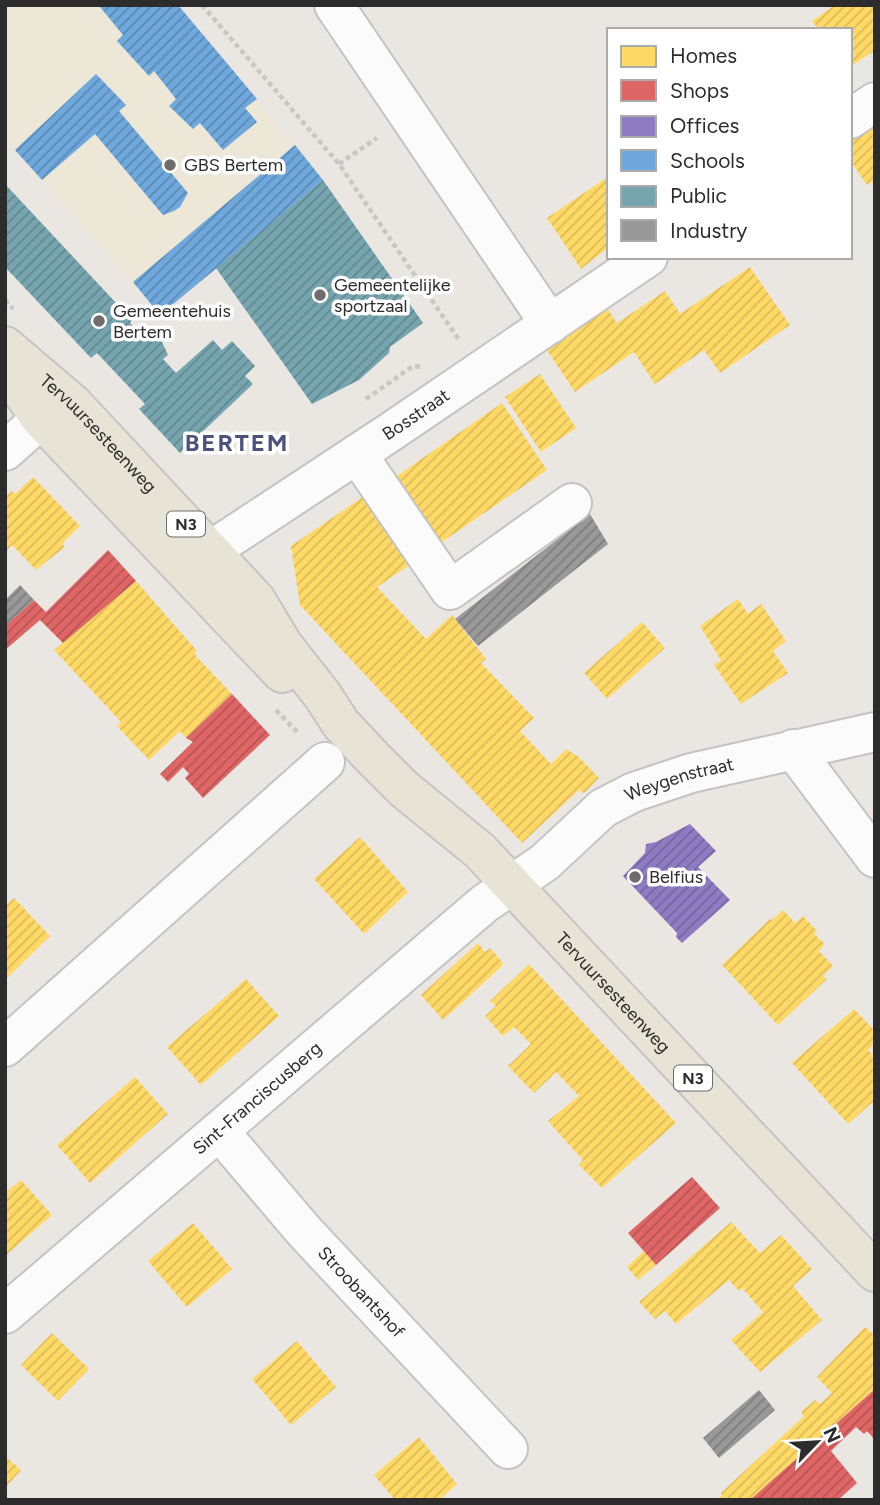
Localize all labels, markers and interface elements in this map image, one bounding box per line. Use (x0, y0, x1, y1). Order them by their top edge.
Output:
legend (607, 28, 852, 259)
text: Homes (670, 43, 737, 68)
text: Shops (670, 78, 729, 103)
text: Offices (670, 113, 739, 138)
text: Schools (670, 148, 745, 173)
place label: GBS Bertem (184, 154, 283, 176)
marker: GBS Bertem (162, 157, 178, 173)
text: Public (670, 183, 727, 208)
text: Industry (670, 218, 747, 243)
place label: Gemeentelijke sportzaal (334, 274, 451, 317)
marker: Gemeentelijke sportzaal (312, 287, 328, 303)
place label: Gemeentehuis Bertem (113, 300, 231, 343)
marker: Gemeentehuis Bertem (91, 313, 107, 329)
street label: Tervuursesteenweg (35, 370, 161, 497)
street label: Bosstraat (378, 384, 454, 445)
district label: BERTEM (185, 428, 289, 457)
road number: N3 (167, 512, 205, 537)
street label: Weygenstraat (621, 753, 736, 806)
place label: Belfius (649, 866, 703, 888)
marker: Belfius (627, 869, 643, 885)
street label: Tervuursesteenweg (551, 928, 675, 1058)
street label: Sint-Franciscusberg (188, 1037, 326, 1159)
road number: N3 (674, 1066, 712, 1090)
street label: Stroobantshof (313, 1242, 409, 1343)
north arrow (782, 1407, 852, 1477)
text: N (818, 1424, 845, 1447)

